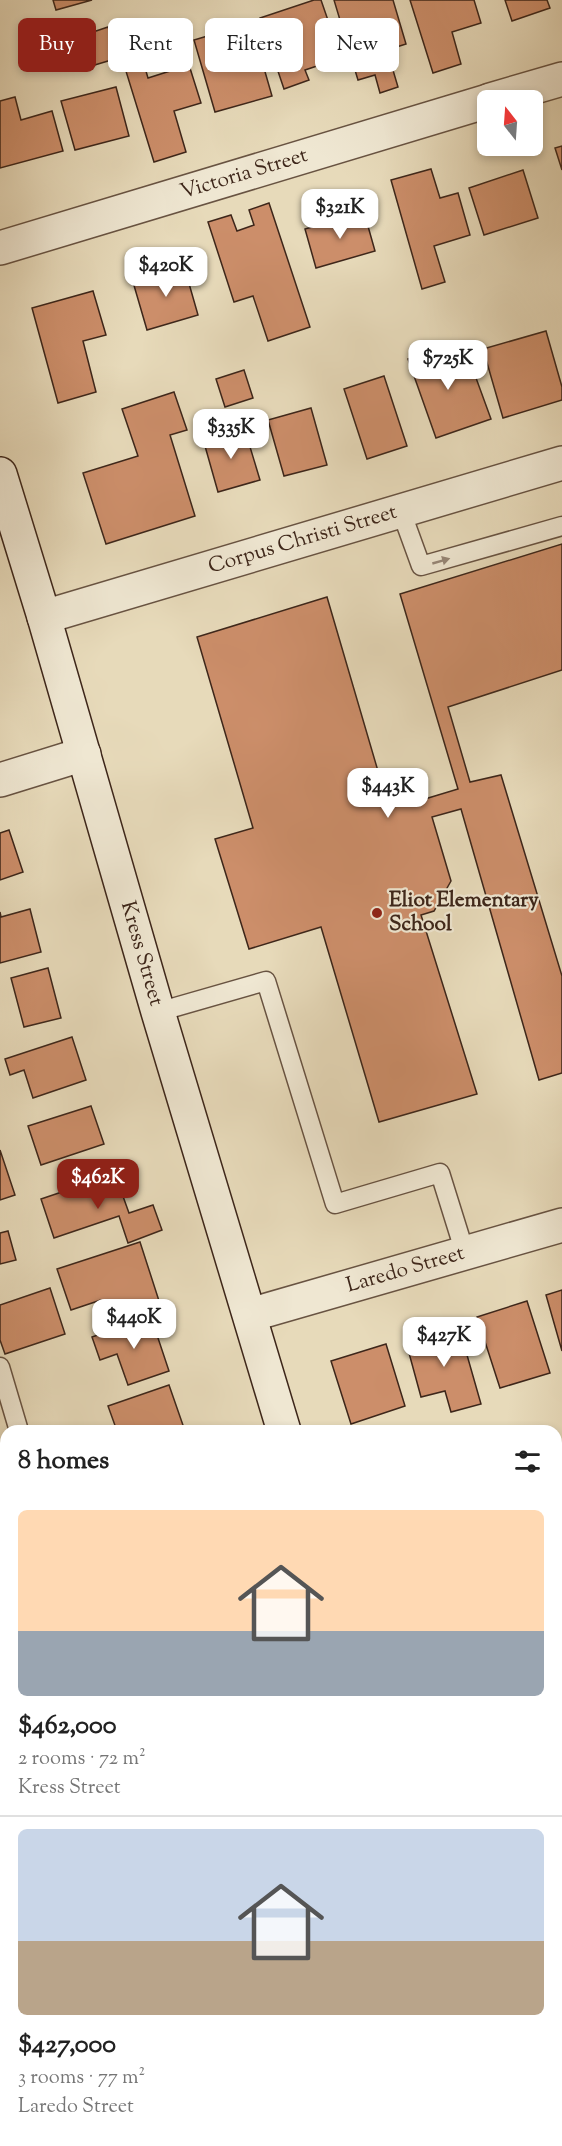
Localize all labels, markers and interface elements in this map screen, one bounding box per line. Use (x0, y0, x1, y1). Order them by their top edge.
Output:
chip: Buy (18, 18, 96, 72)
chip: Rent (108, 18, 193, 72)
chip: Filters (205, 18, 303, 72)
chip: New (315, 18, 399, 72)
north arrow (477, 90, 543, 156)
map controls (477, 90, 543, 156)
street label: Victoria Street (177, 141, 312, 208)
pin: $321K (298, 189, 382, 240)
text: $321K (315, 194, 365, 223)
pin: $420K (124, 247, 208, 298)
text: $420K (138, 252, 194, 281)
pin: $725K (406, 340, 490, 391)
text: $725K (422, 345, 474, 374)
pin: $335K (189, 409, 273, 460)
text: $335K (207, 414, 255, 443)
street label: Corpus Christi Street (205, 498, 401, 582)
one-way arrow (432, 556, 450, 565)
pin: $443K (346, 768, 430, 819)
text: $443K (361, 773, 415, 802)
place label: Eliot Elementary School (389, 886, 539, 940)
street label: Kress Street (112, 898, 171, 1010)
marker: Eliot Elementary School (370, 906, 384, 920)
pin: $462K (56, 1159, 140, 1210)
text: $462K (71, 1164, 125, 1193)
street label: Laredo Street (343, 1239, 468, 1301)
pin: $440K (92, 1299, 176, 1350)
text: $440K (106, 1304, 162, 1333)
pin: $427K (402, 1317, 486, 1368)
text: $427K (417, 1322, 471, 1351)
text: 8 homes (18, 1443, 109, 1480)
icon: filters (511, 1445, 544, 1478)
icon: home (227, 1549, 335, 1657)
text: $462,000 (18, 1708, 117, 1745)
text: 2 rooms · 72 m² (18, 1745, 146, 1774)
text: Kress Street (18, 1774, 121, 1803)
icon: home (227, 1868, 335, 1976)
text: $427,000 (18, 2027, 116, 2064)
text: 3 rooms · 77 m² (18, 2064, 145, 2093)
text: Laredo Street (18, 2093, 134, 2122)

